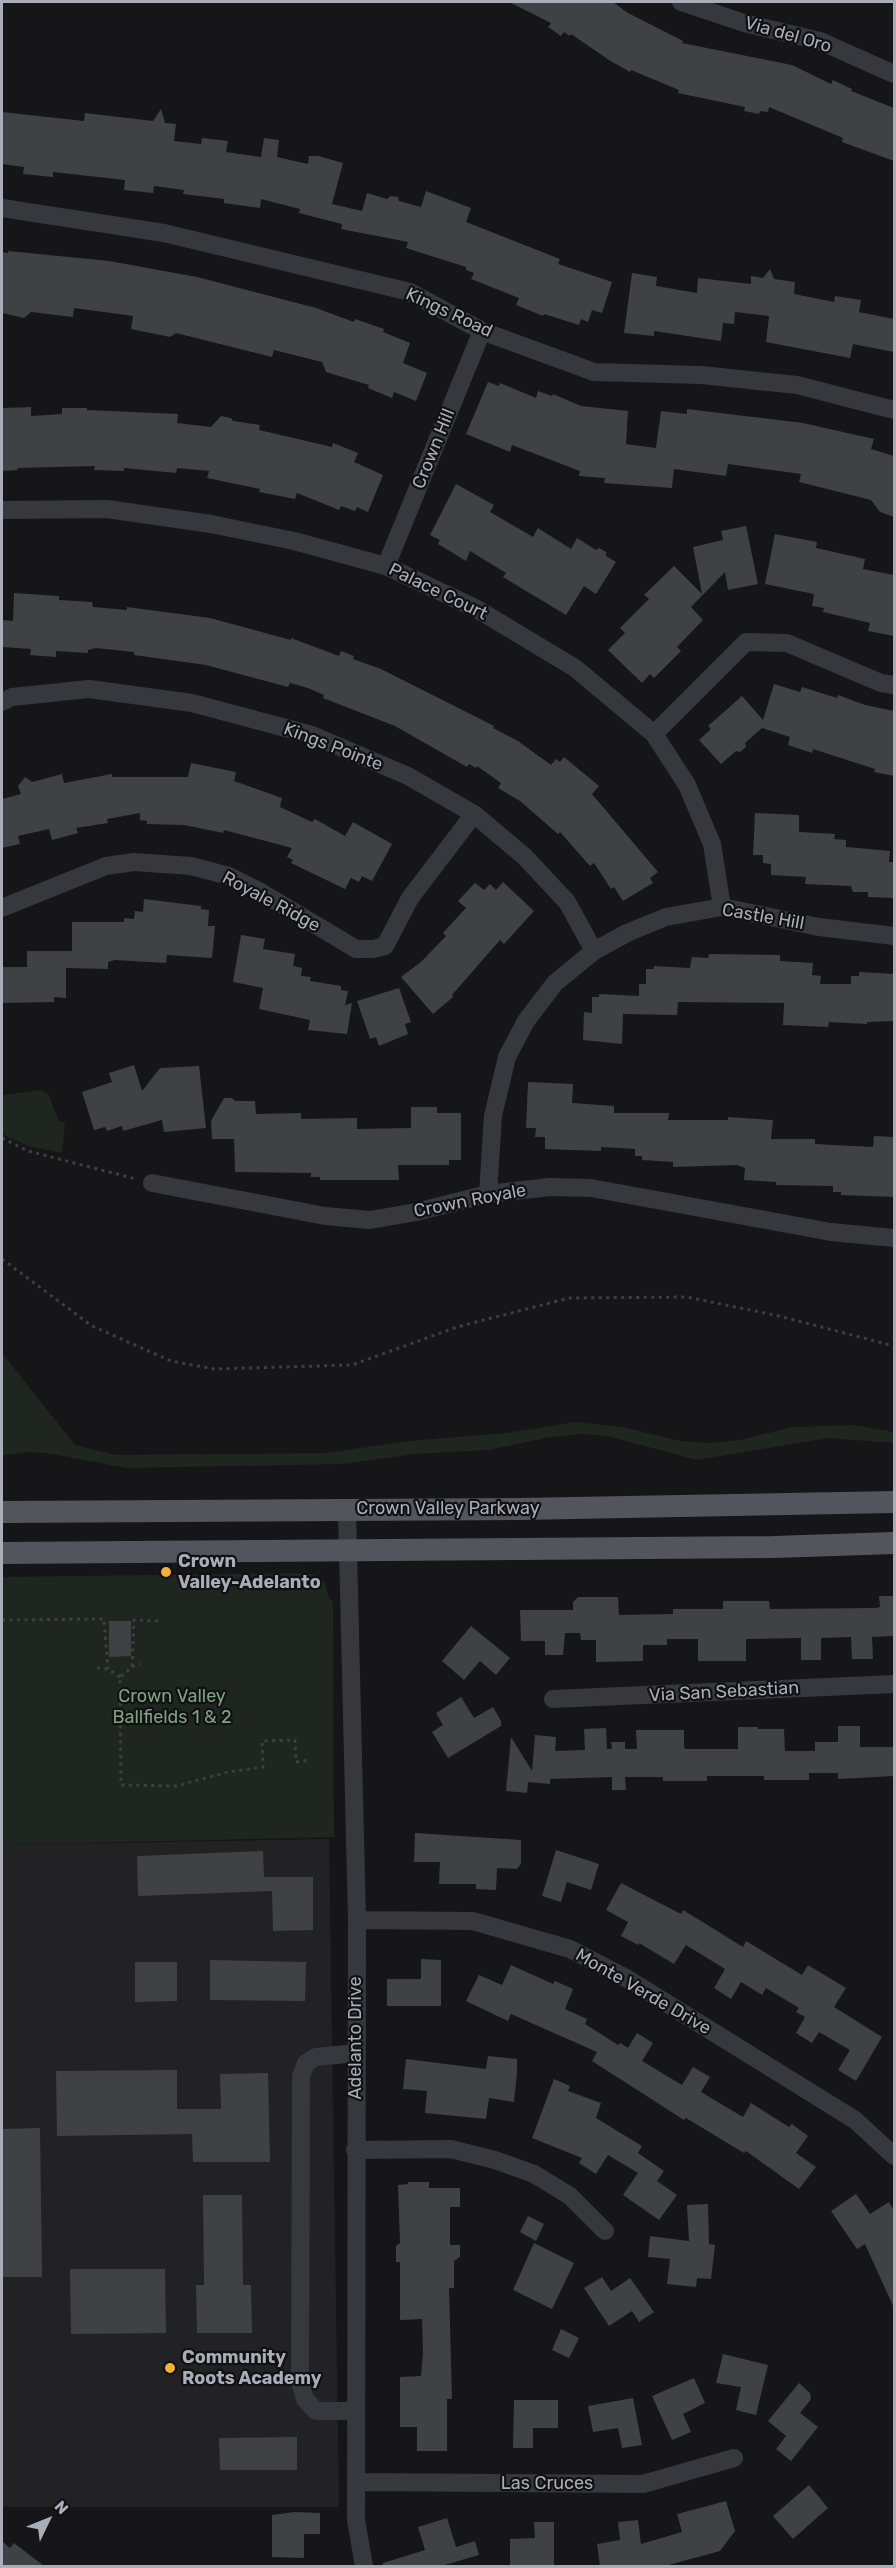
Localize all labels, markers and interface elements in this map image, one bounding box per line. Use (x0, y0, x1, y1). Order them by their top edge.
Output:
street label: Via del Oro (742, 12, 834, 58)
street label: Kings Road (402, 284, 496, 342)
street label: Crown Hill (408, 406, 460, 492)
street label: Palace Court (385, 559, 491, 625)
street label: Kings Pointe (280, 718, 386, 776)
street label: Royale Ridge (218, 867, 324, 937)
street label: Castle Hill (720, 899, 806, 935)
street label: Crown Royale (412, 1180, 528, 1222)
street label: Crown Valley Parkway (356, 1498, 540, 1520)
place label: Crown Valley-Adelanto (178, 1551, 321, 1594)
marker: Crown Valley-Adelanto (159, 1565, 173, 1579)
street label: Via San Sebastian (648, 1677, 800, 1707)
park label: Crown Valley Ballfields 1 & 2 (113, 1686, 231, 1728)
street label: Monte Verde Drive (571, 1944, 715, 2040)
street label: Adelanto Drive (345, 1977, 367, 2099)
place label: Community Roots Academy (182, 2347, 321, 2390)
marker: Community Roots Academy (163, 2361, 177, 2375)
street label: Las Cruces (501, 2473, 593, 2495)
north arrow (18, 2490, 78, 2550)
text: N (51, 2497, 72, 2518)

